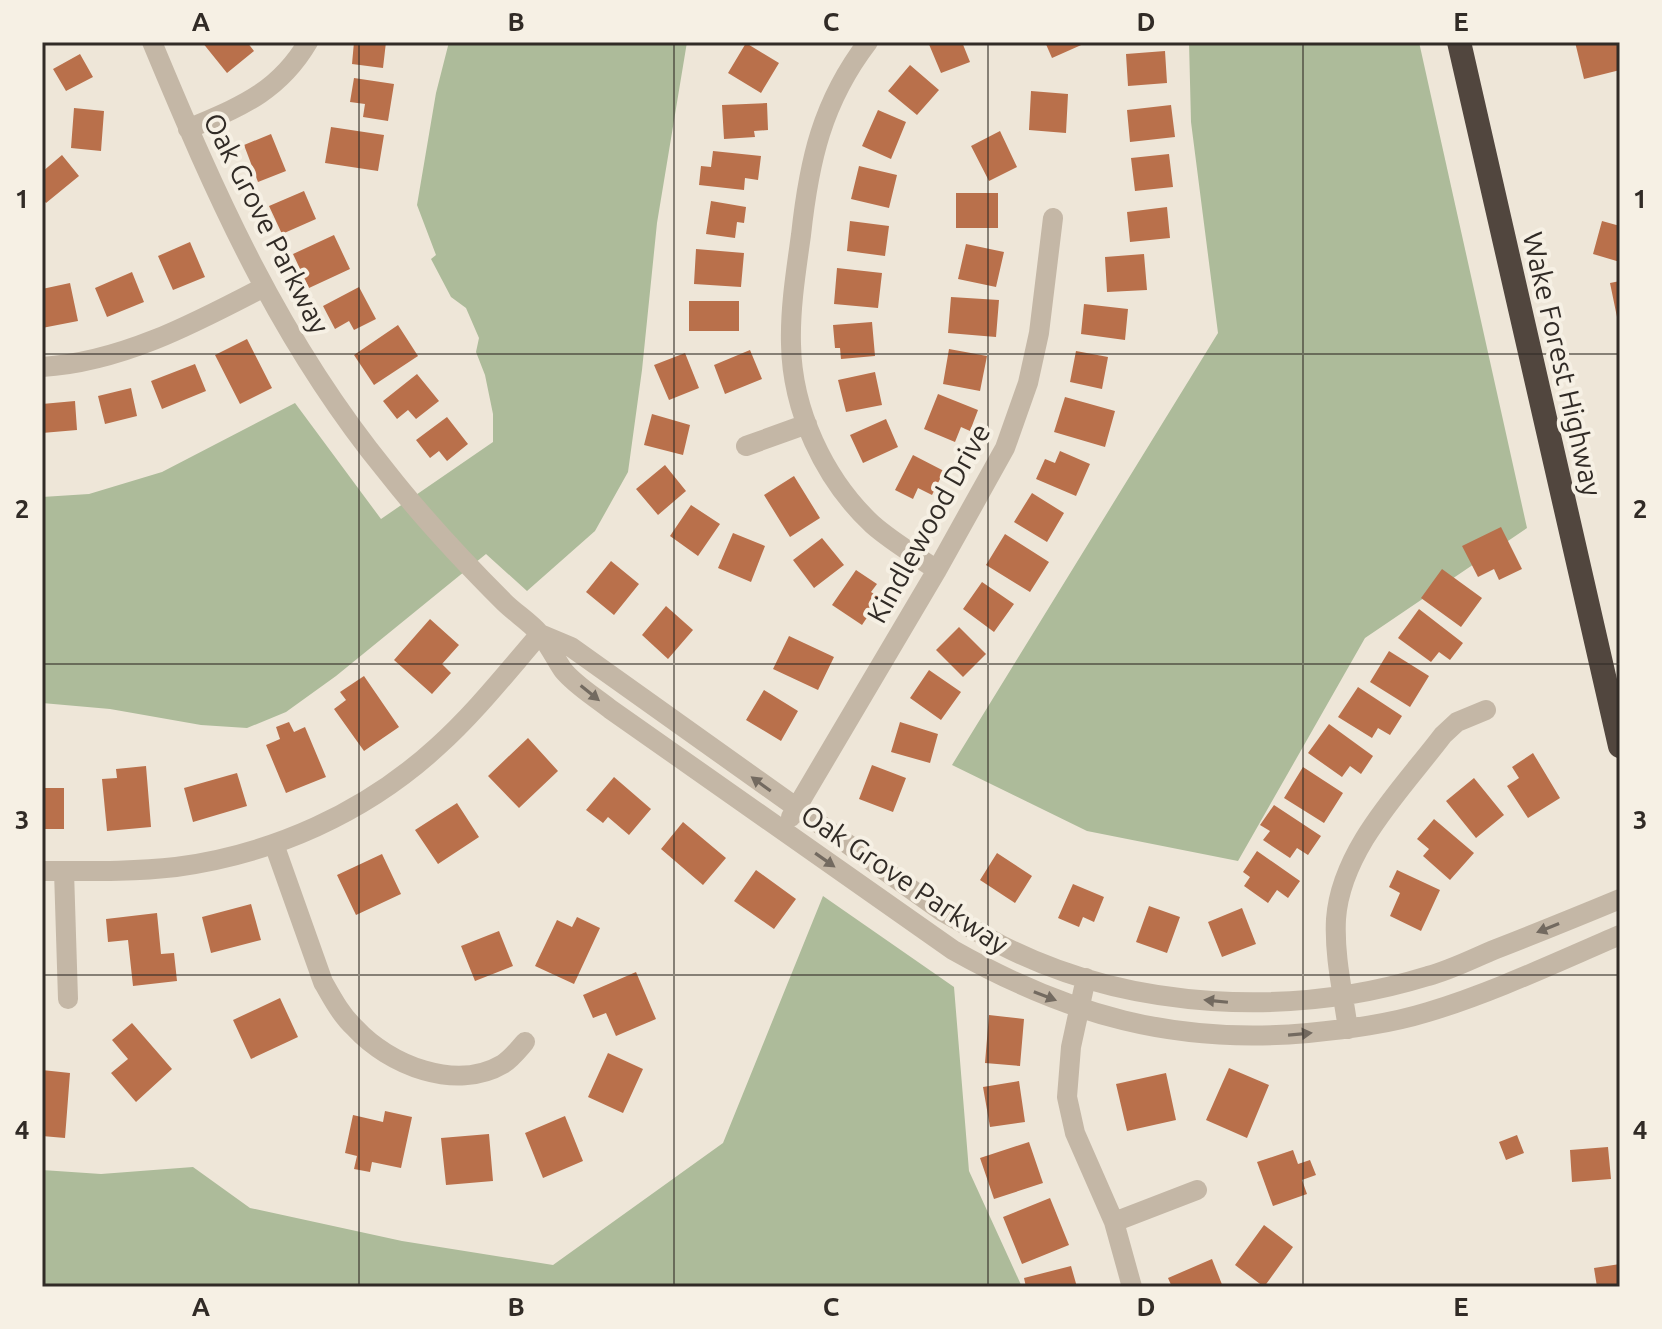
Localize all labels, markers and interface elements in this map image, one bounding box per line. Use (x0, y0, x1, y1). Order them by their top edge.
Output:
text: A (192, 7, 211, 36)
text: B (507, 7, 525, 36)
text: C (823, 7, 840, 36)
text: D (1137, 7, 1155, 36)
text: E (1453, 7, 1469, 36)
street label: Oak Grove Parkway (198, 108, 336, 338)
text: 1 (15, 184, 29, 213)
text: 1 (1633, 184, 1647, 213)
street label: Wake Forest Highway (1518, 229, 1608, 499)
street label: Kindlewood Drive (860, 418, 996, 628)
text: 2 (15, 494, 29, 523)
text: 2 (1633, 494, 1647, 523)
one-way arrow (580, 684, 600, 701)
one-way arrow (751, 777, 772, 792)
street label: Oak Grove Parkway (796, 798, 1014, 960)
text: 3 (15, 805, 29, 834)
text: 3 (1633, 805, 1647, 834)
one-way arrow (814, 852, 835, 867)
one-way arrow (1536, 922, 1560, 935)
one-way arrow (1033, 990, 1057, 1003)
one-way arrow (1203, 995, 1228, 1008)
one-way arrow (1288, 1027, 1313, 1040)
text: 4 (15, 1115, 29, 1144)
text: 4 (1633, 1115, 1647, 1144)
text: A (192, 1292, 211, 1321)
text: B (507, 1292, 525, 1321)
text: C (823, 1292, 840, 1321)
text: D (1137, 1292, 1155, 1321)
text: E (1453, 1292, 1469, 1321)

